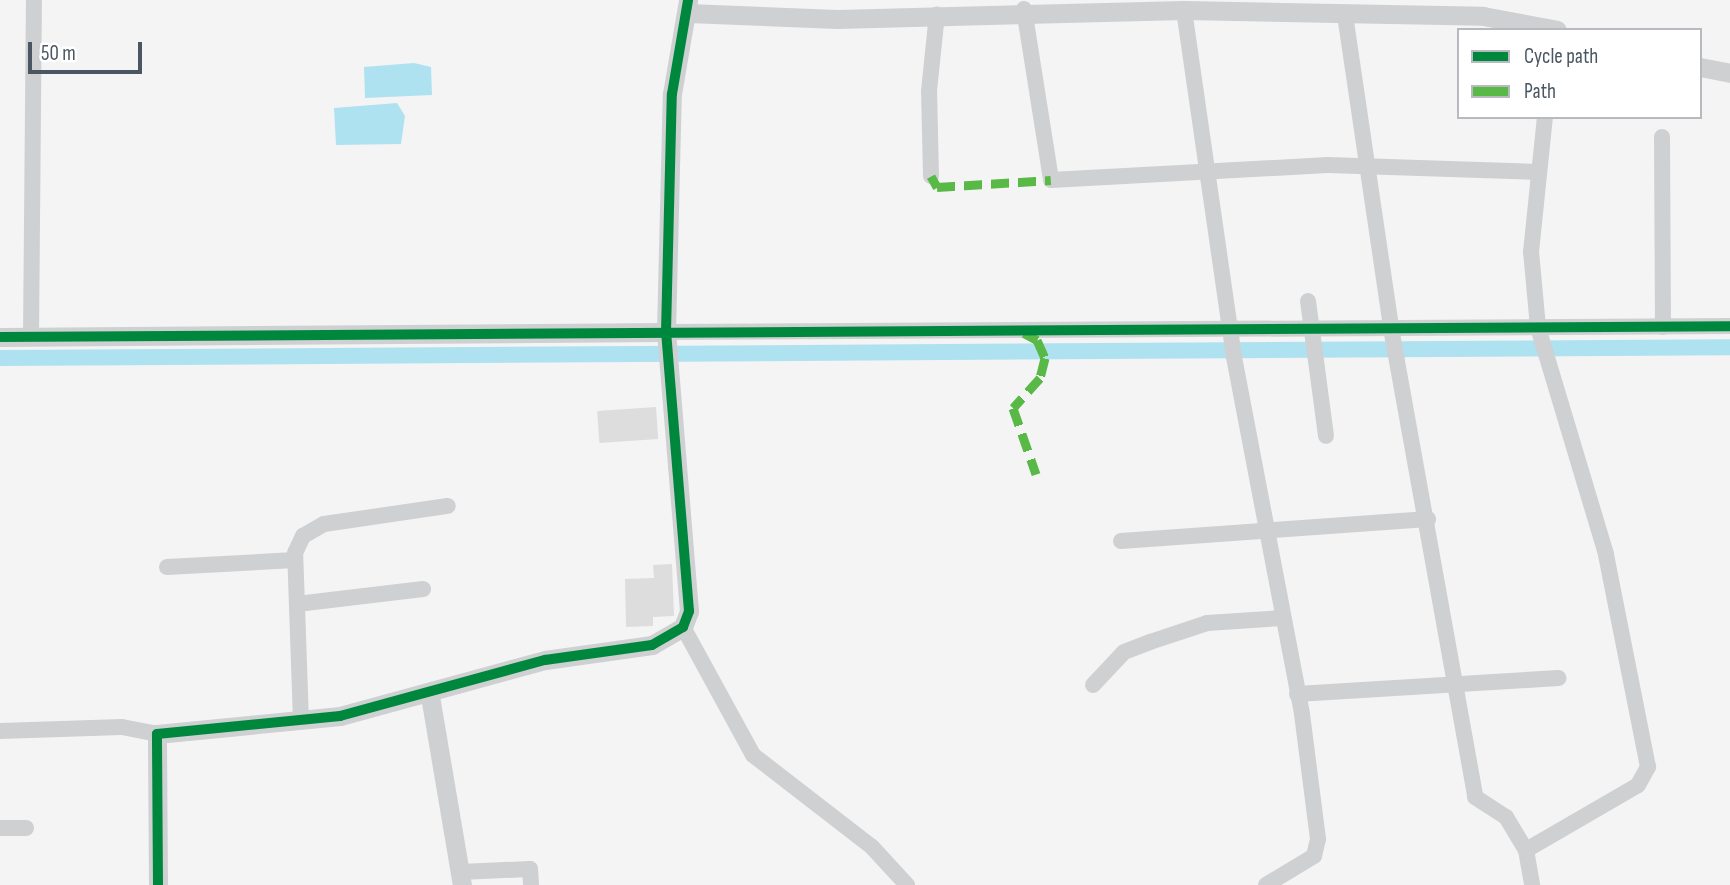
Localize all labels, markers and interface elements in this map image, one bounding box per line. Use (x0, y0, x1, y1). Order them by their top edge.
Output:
scale bar (32, 28, 145, 72)
legend (1457, 28, 1702, 119)
text: 50 m (41, 41, 76, 66)
text: Cycle path (1524, 44, 1598, 69)
text: Path (1524, 79, 1556, 104)

